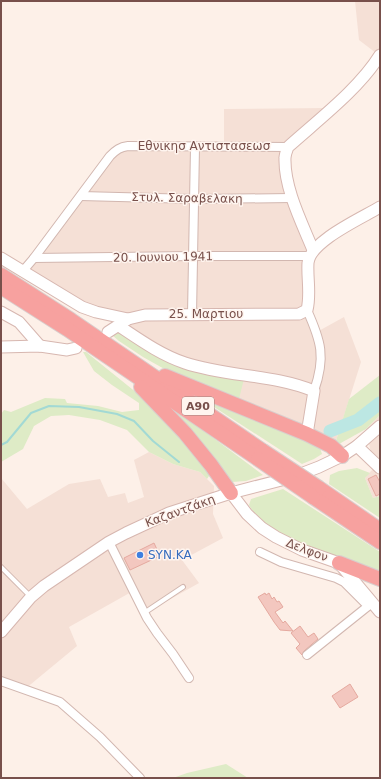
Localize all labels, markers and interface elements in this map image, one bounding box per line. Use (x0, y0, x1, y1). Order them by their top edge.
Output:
street label: Εθνικησ Αντιστασεωσ (138, 139, 271, 153)
street label: Στυλ. Σαραβελακη (131, 190, 243, 206)
street label: 20. Ιουνιου 1941 (113, 249, 213, 265)
street label: 25. Μαρτιου (169, 307, 243, 321)
road number: Α90 (182, 397, 214, 415)
street label: Καζαντζάκη (143, 492, 217, 530)
street label: Δελφον (284, 536, 330, 564)
place label: SYN.KA (148, 548, 192, 562)
marker: SYN.KA (135, 550, 145, 560)

